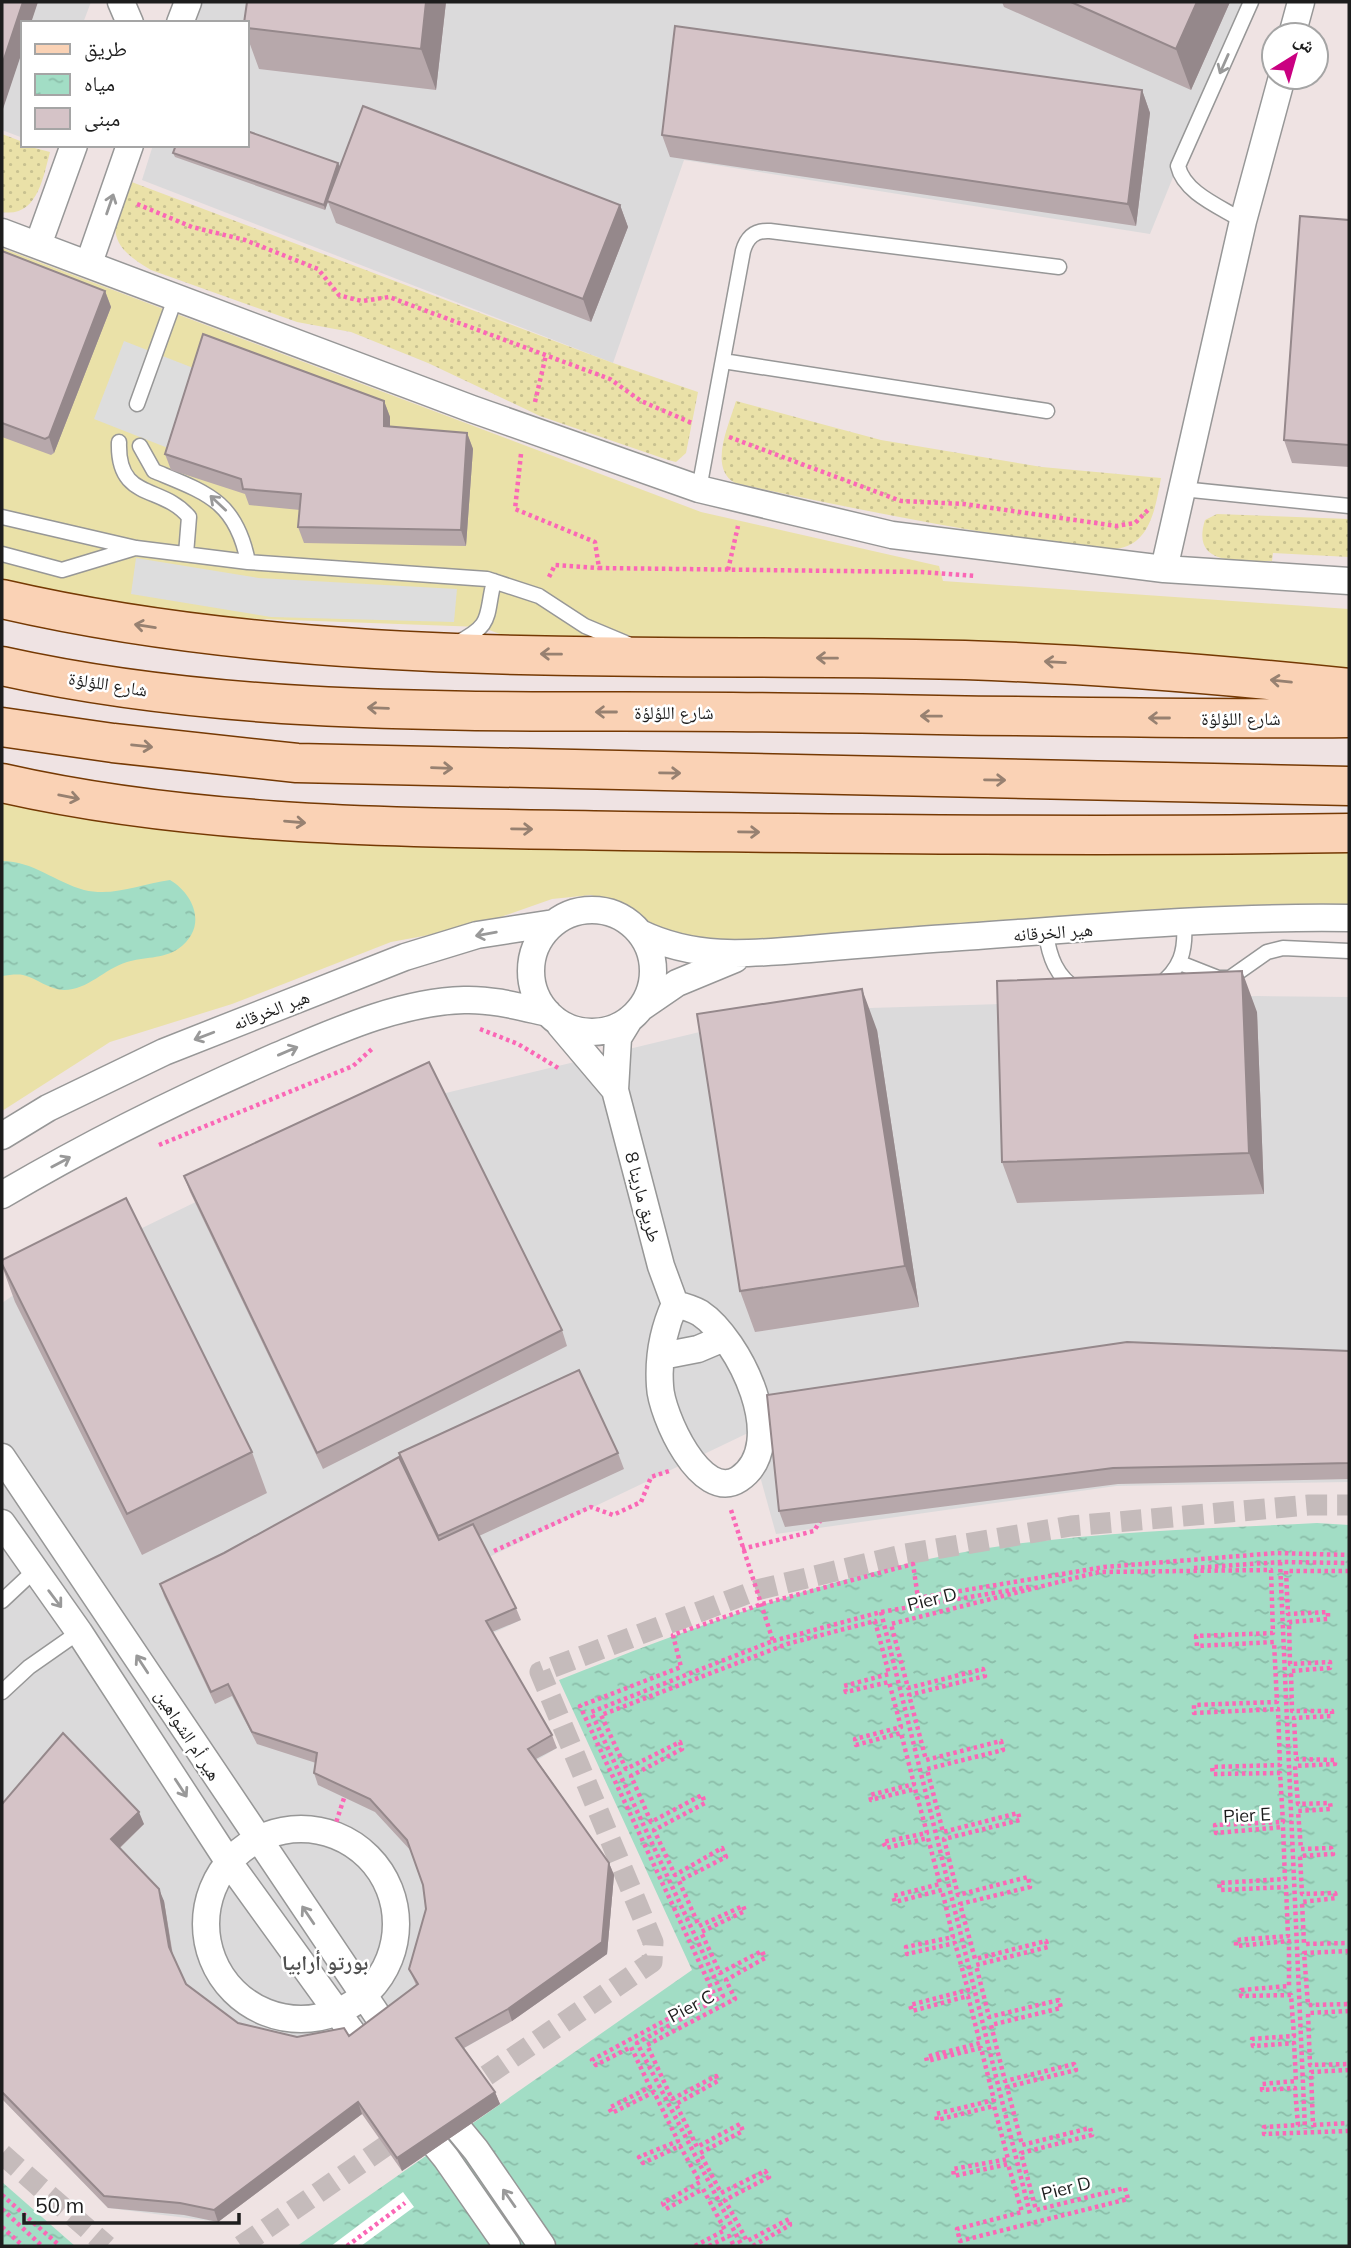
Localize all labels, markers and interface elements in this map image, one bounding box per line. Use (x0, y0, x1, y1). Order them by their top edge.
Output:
legend (21, 21, 248, 147)
north arrow (1260, 21, 1330, 91)
text: ش (1290, 27, 1321, 58)
text: طريق (84, 35, 127, 62)
one-way arrow (1217, 53, 1230, 74)
text: مياه (84, 70, 115, 96)
text: مبنى (84, 105, 120, 132)
one-way arrow (104, 193, 117, 215)
one-way arrow (210, 495, 227, 512)
one-way arrow (134, 619, 157, 632)
one-way arrow (540, 647, 563, 661)
one-way arrow (816, 651, 839, 665)
one-way arrow (1043, 656, 1066, 669)
street label: شارع اللؤلؤة (67, 666, 149, 702)
one-way arrow (1271, 674, 1293, 687)
street label: شارع اللؤلؤة (634, 701, 714, 724)
one-way arrow (367, 702, 390, 715)
one-way arrow (594, 705, 617, 719)
street label: شارع اللؤلؤة (1201, 707, 1281, 730)
one-way arrow (920, 709, 943, 722)
one-way arrow (1147, 711, 1170, 725)
one-way arrow (130, 740, 153, 753)
one-way arrow (430, 761, 453, 774)
one-way arrow (658, 766, 681, 779)
one-way arrow (983, 773, 1006, 787)
one-way arrow (57, 790, 80, 804)
one-way arrow (283, 816, 305, 829)
one-way arrow (510, 822, 533, 836)
one-way arrow (738, 826, 761, 839)
street label: هير الخرقانه (1012, 918, 1094, 946)
one-way arrow (475, 928, 498, 941)
street label: هير الخرقانه (229, 985, 313, 1035)
one-way arrow (193, 1031, 215, 1044)
one-way arrow (276, 1044, 298, 1057)
street label: طريق مارينا 8 (620, 1149, 666, 1245)
one-way arrow (50, 1154, 71, 1168)
street label: Pier D (905, 1582, 959, 1616)
one-way arrow (47, 1589, 62, 1608)
one-way arrow (135, 1655, 149, 1675)
street label: هير أم الشواهين (149, 1685, 226, 1786)
one-way arrow (174, 1778, 188, 1798)
street label: Pier E (1223, 1802, 1271, 1828)
one-way arrow (301, 1906, 315, 1926)
district label: بورتو أرابيا (282, 1949, 368, 1975)
street label: Pier C (664, 1984, 718, 2028)
street label: Pier D (1039, 2171, 1093, 2205)
scale bar (24, 2182, 240, 2226)
one-way arrow (502, 2189, 516, 2208)
text: 50 m (35, 2192, 84, 2218)

